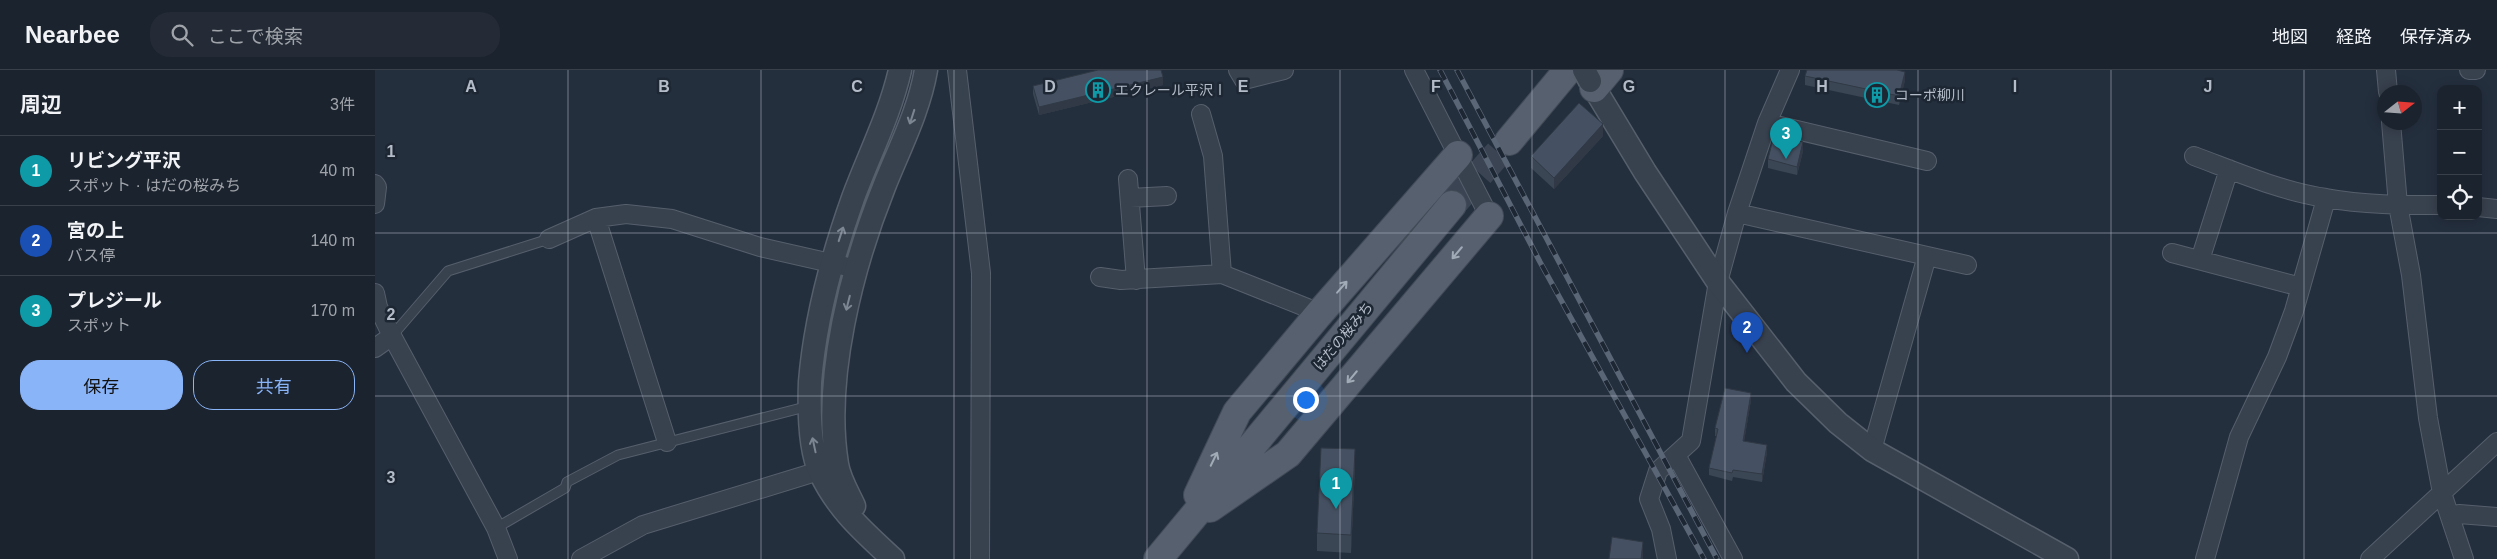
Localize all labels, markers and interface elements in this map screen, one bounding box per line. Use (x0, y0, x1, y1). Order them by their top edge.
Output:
search box (150, 12, 500, 57)
text: Nearbee (25, 21, 120, 48)
icon: search (168, 21, 196, 49)
text: ここで検索 (208, 26, 303, 47)
text: 地図 (2272, 27, 2308, 47)
text: 経路 (2336, 27, 2372, 47)
text: 保存済み (2400, 27, 2472, 47)
building icon: エクレール平沢Ⅰ (1085, 77, 1111, 103)
text: A (465, 78, 477, 95)
text: B (658, 78, 670, 95)
text: C (851, 78, 863, 95)
text: D (1044, 78, 1056, 95)
text: E (1238, 78, 1249, 95)
text: F (1431, 78, 1441, 95)
text: G (1623, 78, 1635, 95)
text: H (1816, 78, 1828, 95)
text: I (2013, 78, 2017, 95)
text: J (2204, 78, 2212, 95)
place label: エクレール平沢Ⅰ (1115, 82, 1227, 98)
building icon: コーポ柳川 (1864, 82, 1890, 108)
north arrow (2377, 85, 2422, 130)
map controls (2437, 85, 2482, 220)
button: + (2437, 85, 2482, 130)
place label: コーポ柳川 (1895, 87, 1965, 103)
text: 周辺 (20, 93, 62, 116)
text: 3件 (330, 96, 355, 113)
one-way arrow (907, 108, 917, 124)
pin: 3 (1770, 118, 1802, 159)
button: − (2437, 130, 2482, 175)
text: 1 (387, 143, 396, 160)
text: リビング平沢 (67, 150, 181, 171)
text: 1 (32, 162, 40, 179)
text: 40 m (319, 162, 355, 179)
button: locate (2437, 175, 2482, 220)
text: スポット · はだの桜みち (67, 177, 241, 194)
text: 宮の上 (67, 220, 124, 241)
one-way arrow (837, 227, 847, 243)
text: 2 (32, 232, 40, 249)
text: 140 m (311, 232, 355, 249)
text: バス停 (67, 247, 115, 264)
one-way arrow (1451, 247, 1463, 260)
one-way arrow (1336, 281, 1347, 294)
text: プレジール (67, 290, 162, 311)
one-way arrow (843, 295, 852, 311)
street label: はだの桜みち (1310, 299, 1376, 373)
text: 3 (32, 302, 40, 319)
text: 170 m (311, 302, 355, 319)
text: 2 (387, 306, 396, 323)
pin: 2 (1731, 312, 1763, 353)
text: スポット (67, 317, 131, 334)
button: 保存 (20, 360, 183, 410)
button: 共有 (193, 360, 355, 410)
one-way arrow (1347, 371, 1358, 384)
your location (1293, 387, 1319, 413)
one-way arrow (809, 438, 818, 454)
one-way arrow (1210, 451, 1220, 466)
pin: 1 (1320, 468, 1352, 509)
text: 3 (387, 469, 396, 486)

